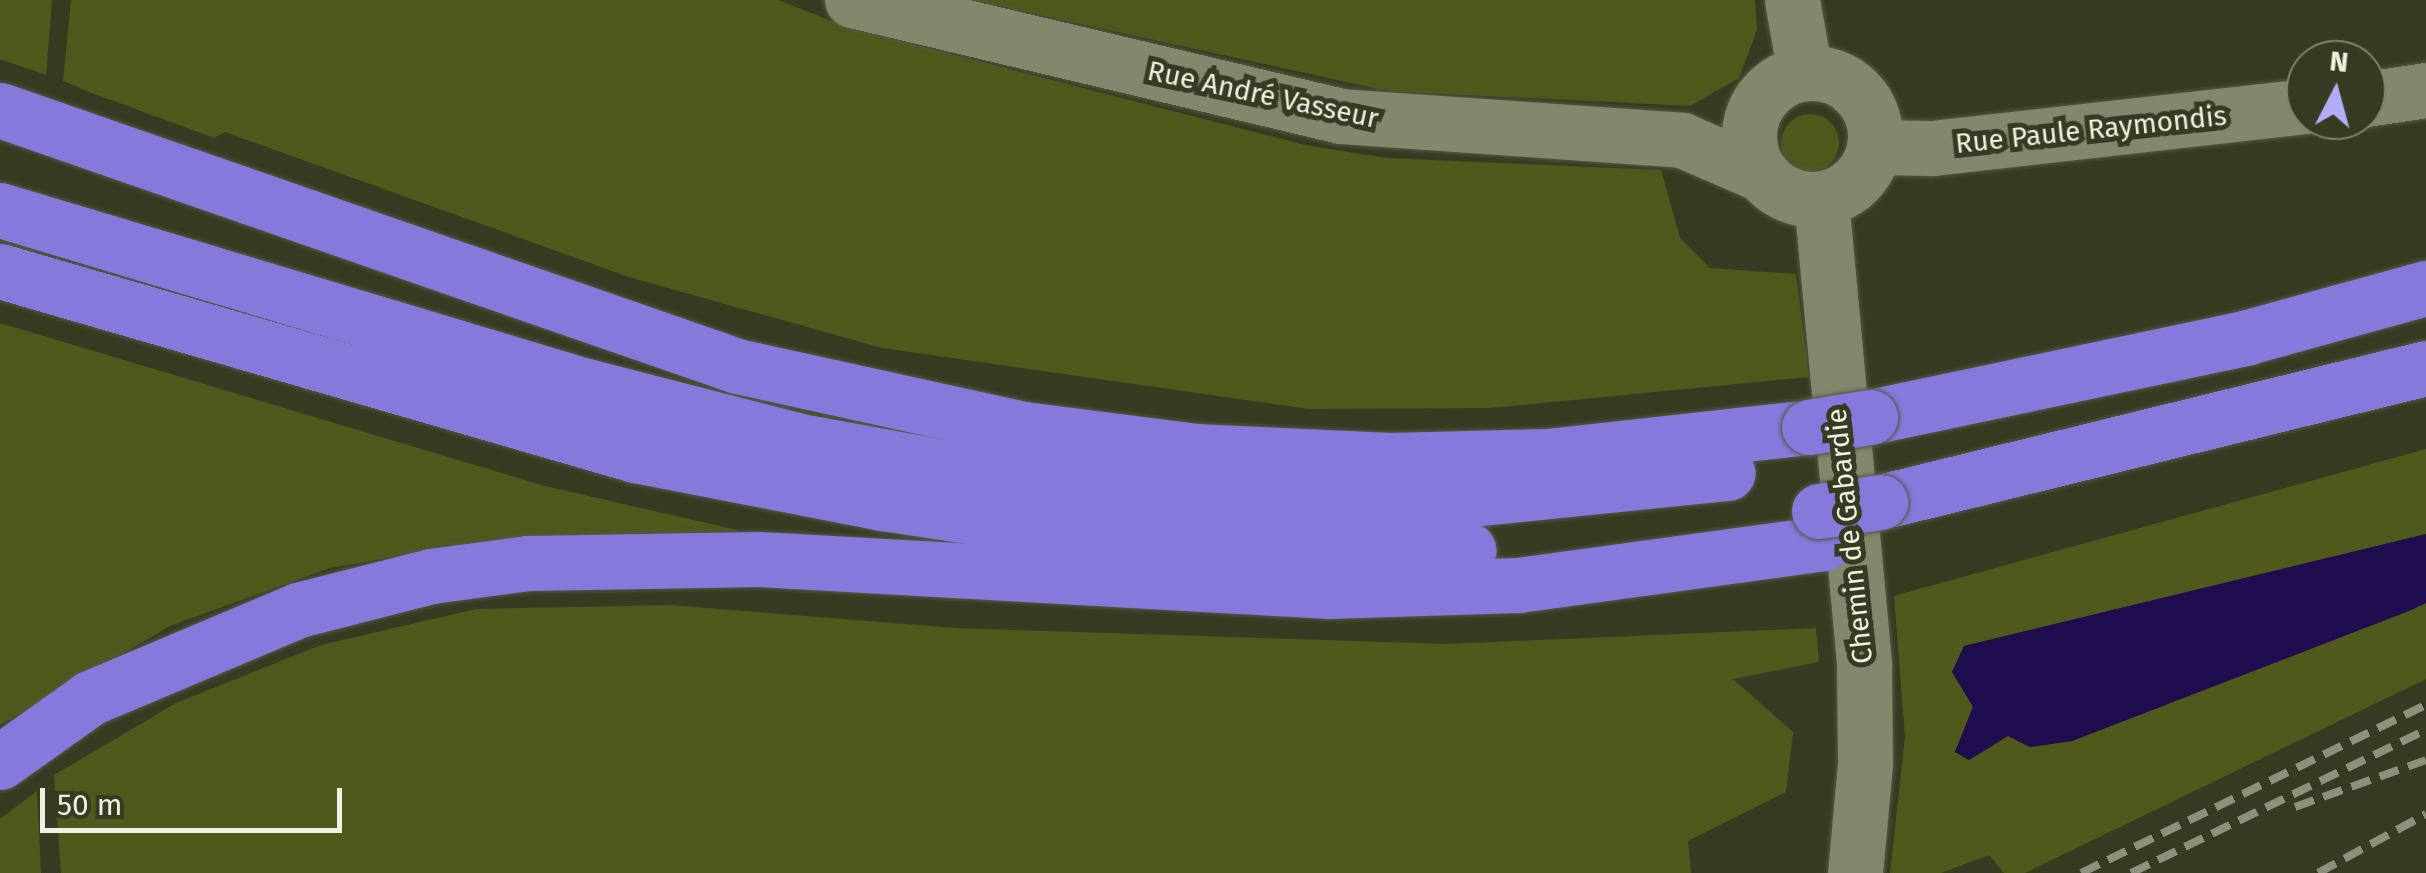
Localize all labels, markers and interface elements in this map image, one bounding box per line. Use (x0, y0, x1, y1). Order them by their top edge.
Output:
north arrow (2286, 40, 2386, 140)
text: N (2328, 44, 2350, 79)
street label: Rue André Vasseur (1144, 54, 1382, 136)
street label: Rue Paule Raymondis (1954, 99, 2228, 161)
street label: Chemin de Gabardie (1820, 407, 1880, 665)
scale bar (45, 768, 348, 830)
text: 50 m (57, 787, 122, 823)

